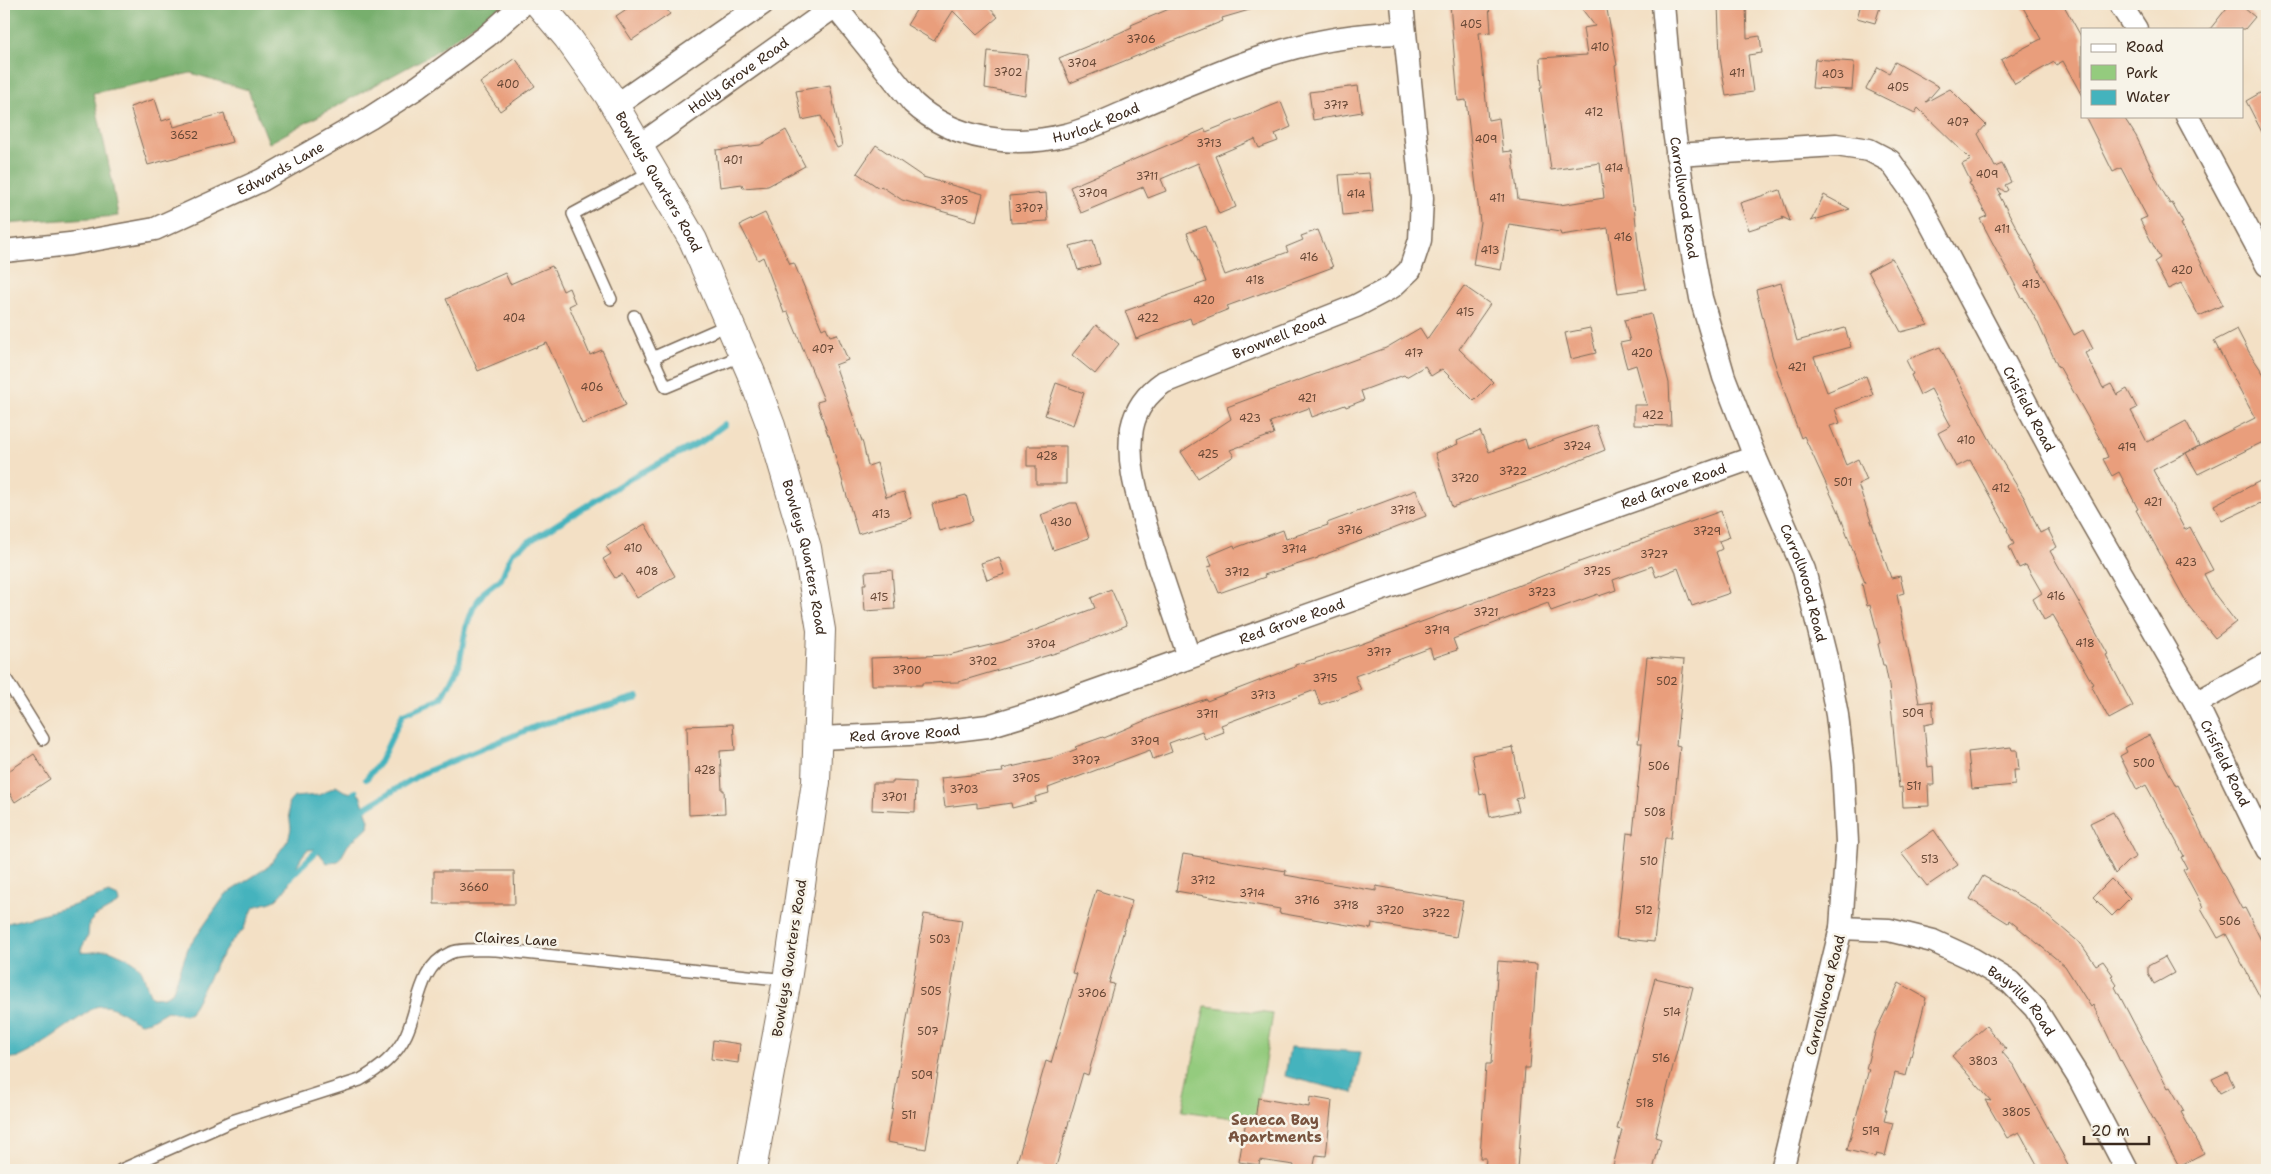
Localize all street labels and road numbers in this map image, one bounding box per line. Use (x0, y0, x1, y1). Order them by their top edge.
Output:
street label: Holly Grove Road (684, 33, 792, 117)
street label: Hurlock Road (1051, 98, 1142, 147)
street label: Bowleys Quarters Road (611, 108, 706, 255)
street label: Carrollwood Road (1666, 135, 1703, 261)
street label: Edwards Lane (234, 137, 327, 199)
street label: Brownell Road (1230, 310, 1329, 363)
street label: Crisfield Road (1999, 363, 2059, 455)
street label: Red Grove Road (1618, 459, 1729, 513)
street label: Bowleys Quarters Road (778, 477, 830, 636)
street label: Carrollwood Road (1776, 521, 1831, 644)
street label: Red Grove Road (1237, 594, 1347, 648)
street label: Crisfield Road (2196, 717, 2254, 810)
street label: Red Grove Road (849, 720, 961, 746)
street label: Bowleys Quarters Road (768, 878, 810, 1038)
street label: Claires Lane (474, 928, 558, 950)
street label: Carrollwood Road (1801, 933, 1849, 1057)
street label: Bayville Road (1984, 961, 2059, 1039)

